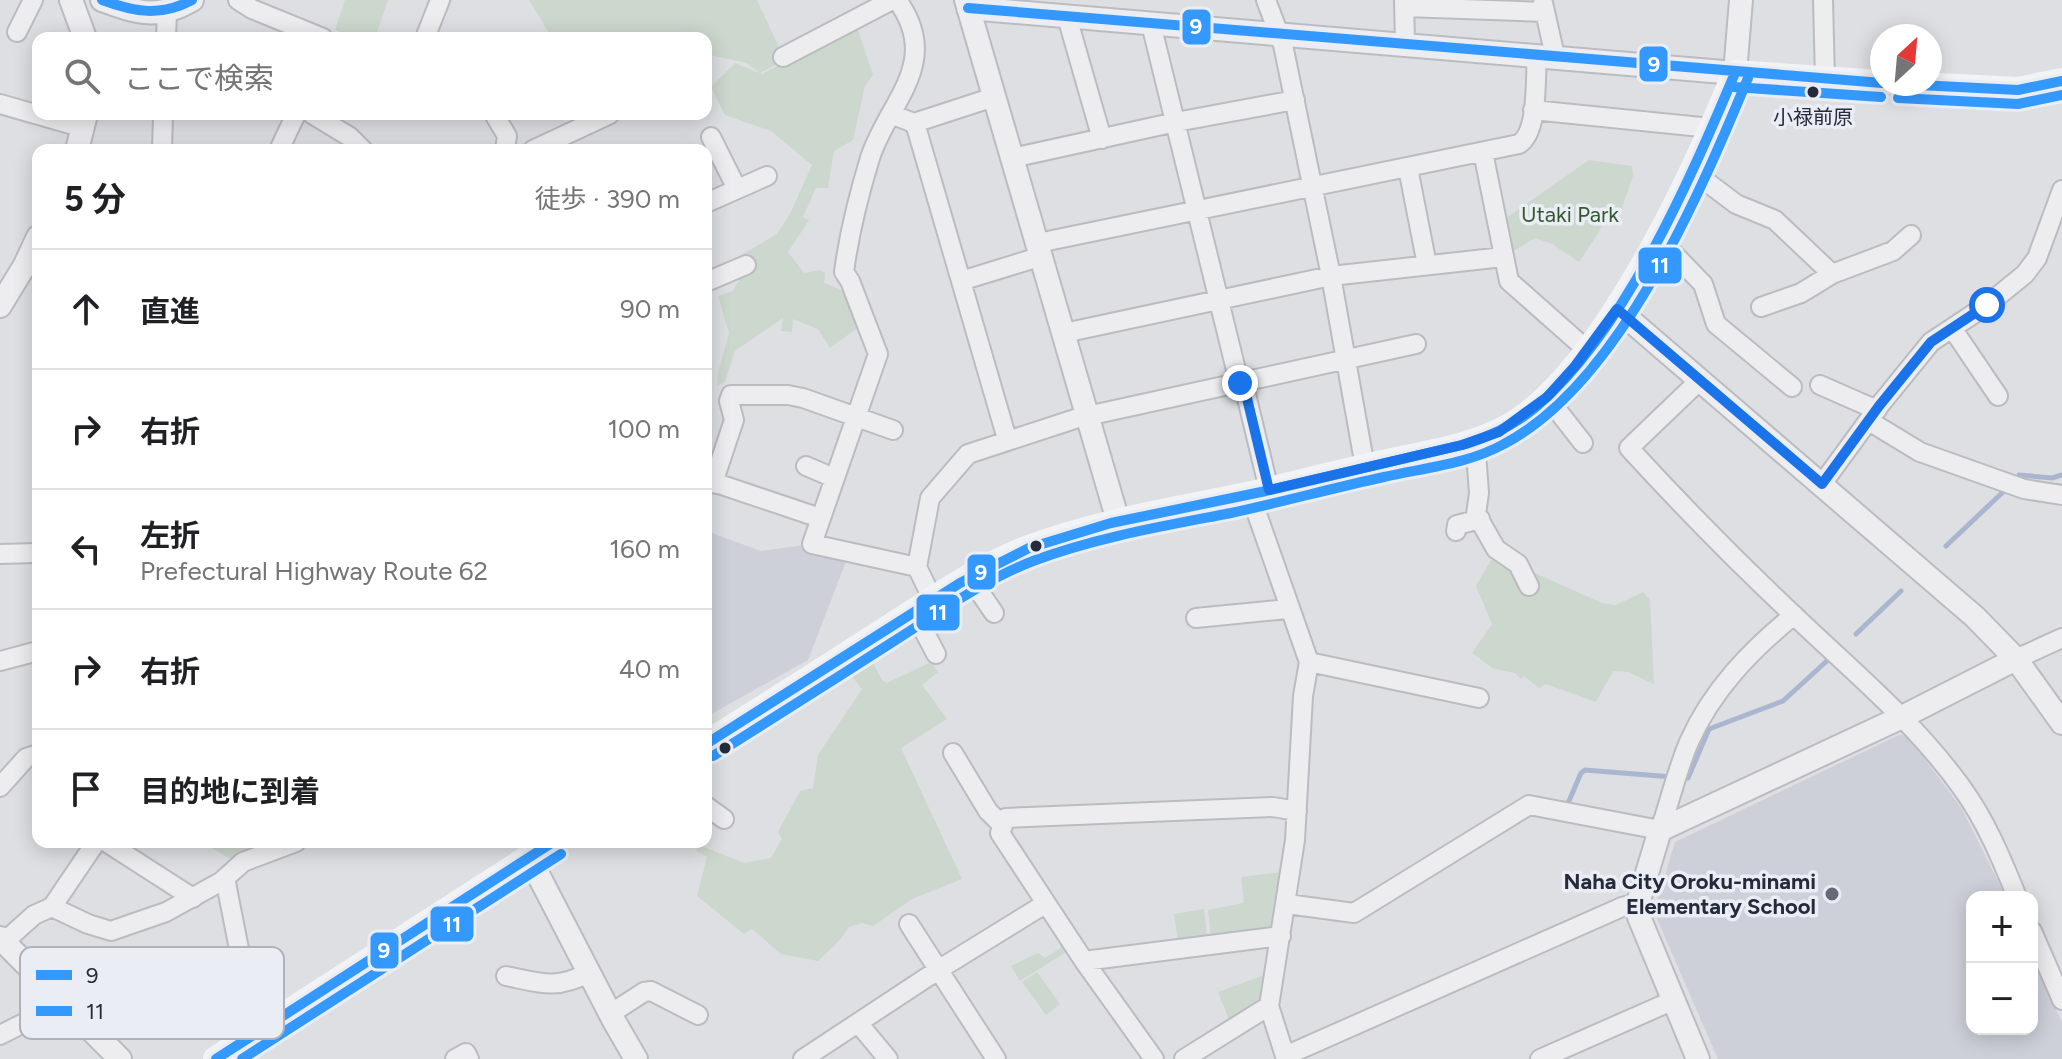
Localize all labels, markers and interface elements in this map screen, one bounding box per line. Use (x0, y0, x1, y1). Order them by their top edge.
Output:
line badge: 9 (1181, 8, 1212, 46)
text: 9 (1190, 13, 1202, 40)
north arrow (1870, 24, 1942, 96)
search box (32, 32, 712, 120)
line badge: 9 (1638, 45, 1669, 83)
text: 9 (1648, 51, 1660, 78)
icon: search (60, 54, 104, 98)
text: ここで検索 (124, 60, 274, 97)
marker: 小禄前原 (1805, 84, 1821, 100)
place label: 小禄前原 (1773, 105, 1853, 129)
text: 5 分 (64, 179, 126, 220)
text: 徒歩 · 390 m (534, 183, 680, 215)
park label: Utaki Park (1521, 201, 1619, 228)
line badge: 11 (1637, 246, 1683, 285)
text: 11 (1651, 252, 1669, 279)
icon: ahead (64, 287, 108, 331)
route start (1969, 287, 2005, 323)
text: 直進 (140, 293, 200, 330)
text: 90 m (620, 293, 680, 325)
route end (1222, 365, 1258, 401)
icon: right (64, 407, 108, 451)
text: 右折 (140, 413, 200, 450)
text: 100 m (607, 413, 680, 445)
text: 左折 (140, 517, 200, 554)
icon: left (64, 527, 108, 571)
text: 160 m (609, 533, 680, 565)
unlabelled marker (1028, 538, 1044, 554)
line badge: 9 (966, 553, 997, 591)
text: Prefectural Highway Route 62 (140, 555, 488, 587)
text: 9 (975, 559, 987, 586)
line badge: 11 (915, 593, 961, 632)
text: 11 (929, 599, 947, 626)
icon: right (64, 647, 108, 691)
text: 右折 (140, 653, 200, 690)
text: 40 m (619, 653, 680, 685)
unlabelled marker (717, 740, 733, 756)
icon: arrive (64, 767, 108, 811)
text: 目的地に到着 (140, 773, 320, 810)
place label: Naha City Oroku-minami Elementary School (1563, 868, 1816, 920)
marker: Naha City Oroku-minami Elementary School (1823, 885, 1841, 903)
map controls (1966, 891, 2038, 1035)
button: + (1966, 891, 2038, 963)
line badge: 11 (429, 905, 475, 943)
text: 11 (443, 911, 461, 938)
line badge: 9 (369, 931, 400, 970)
text: 9 (378, 937, 390, 964)
legend (20, 947, 284, 1039)
text: 9 (86, 962, 98, 989)
button: − (1966, 963, 2038, 1035)
text: 11 (86, 998, 104, 1025)

